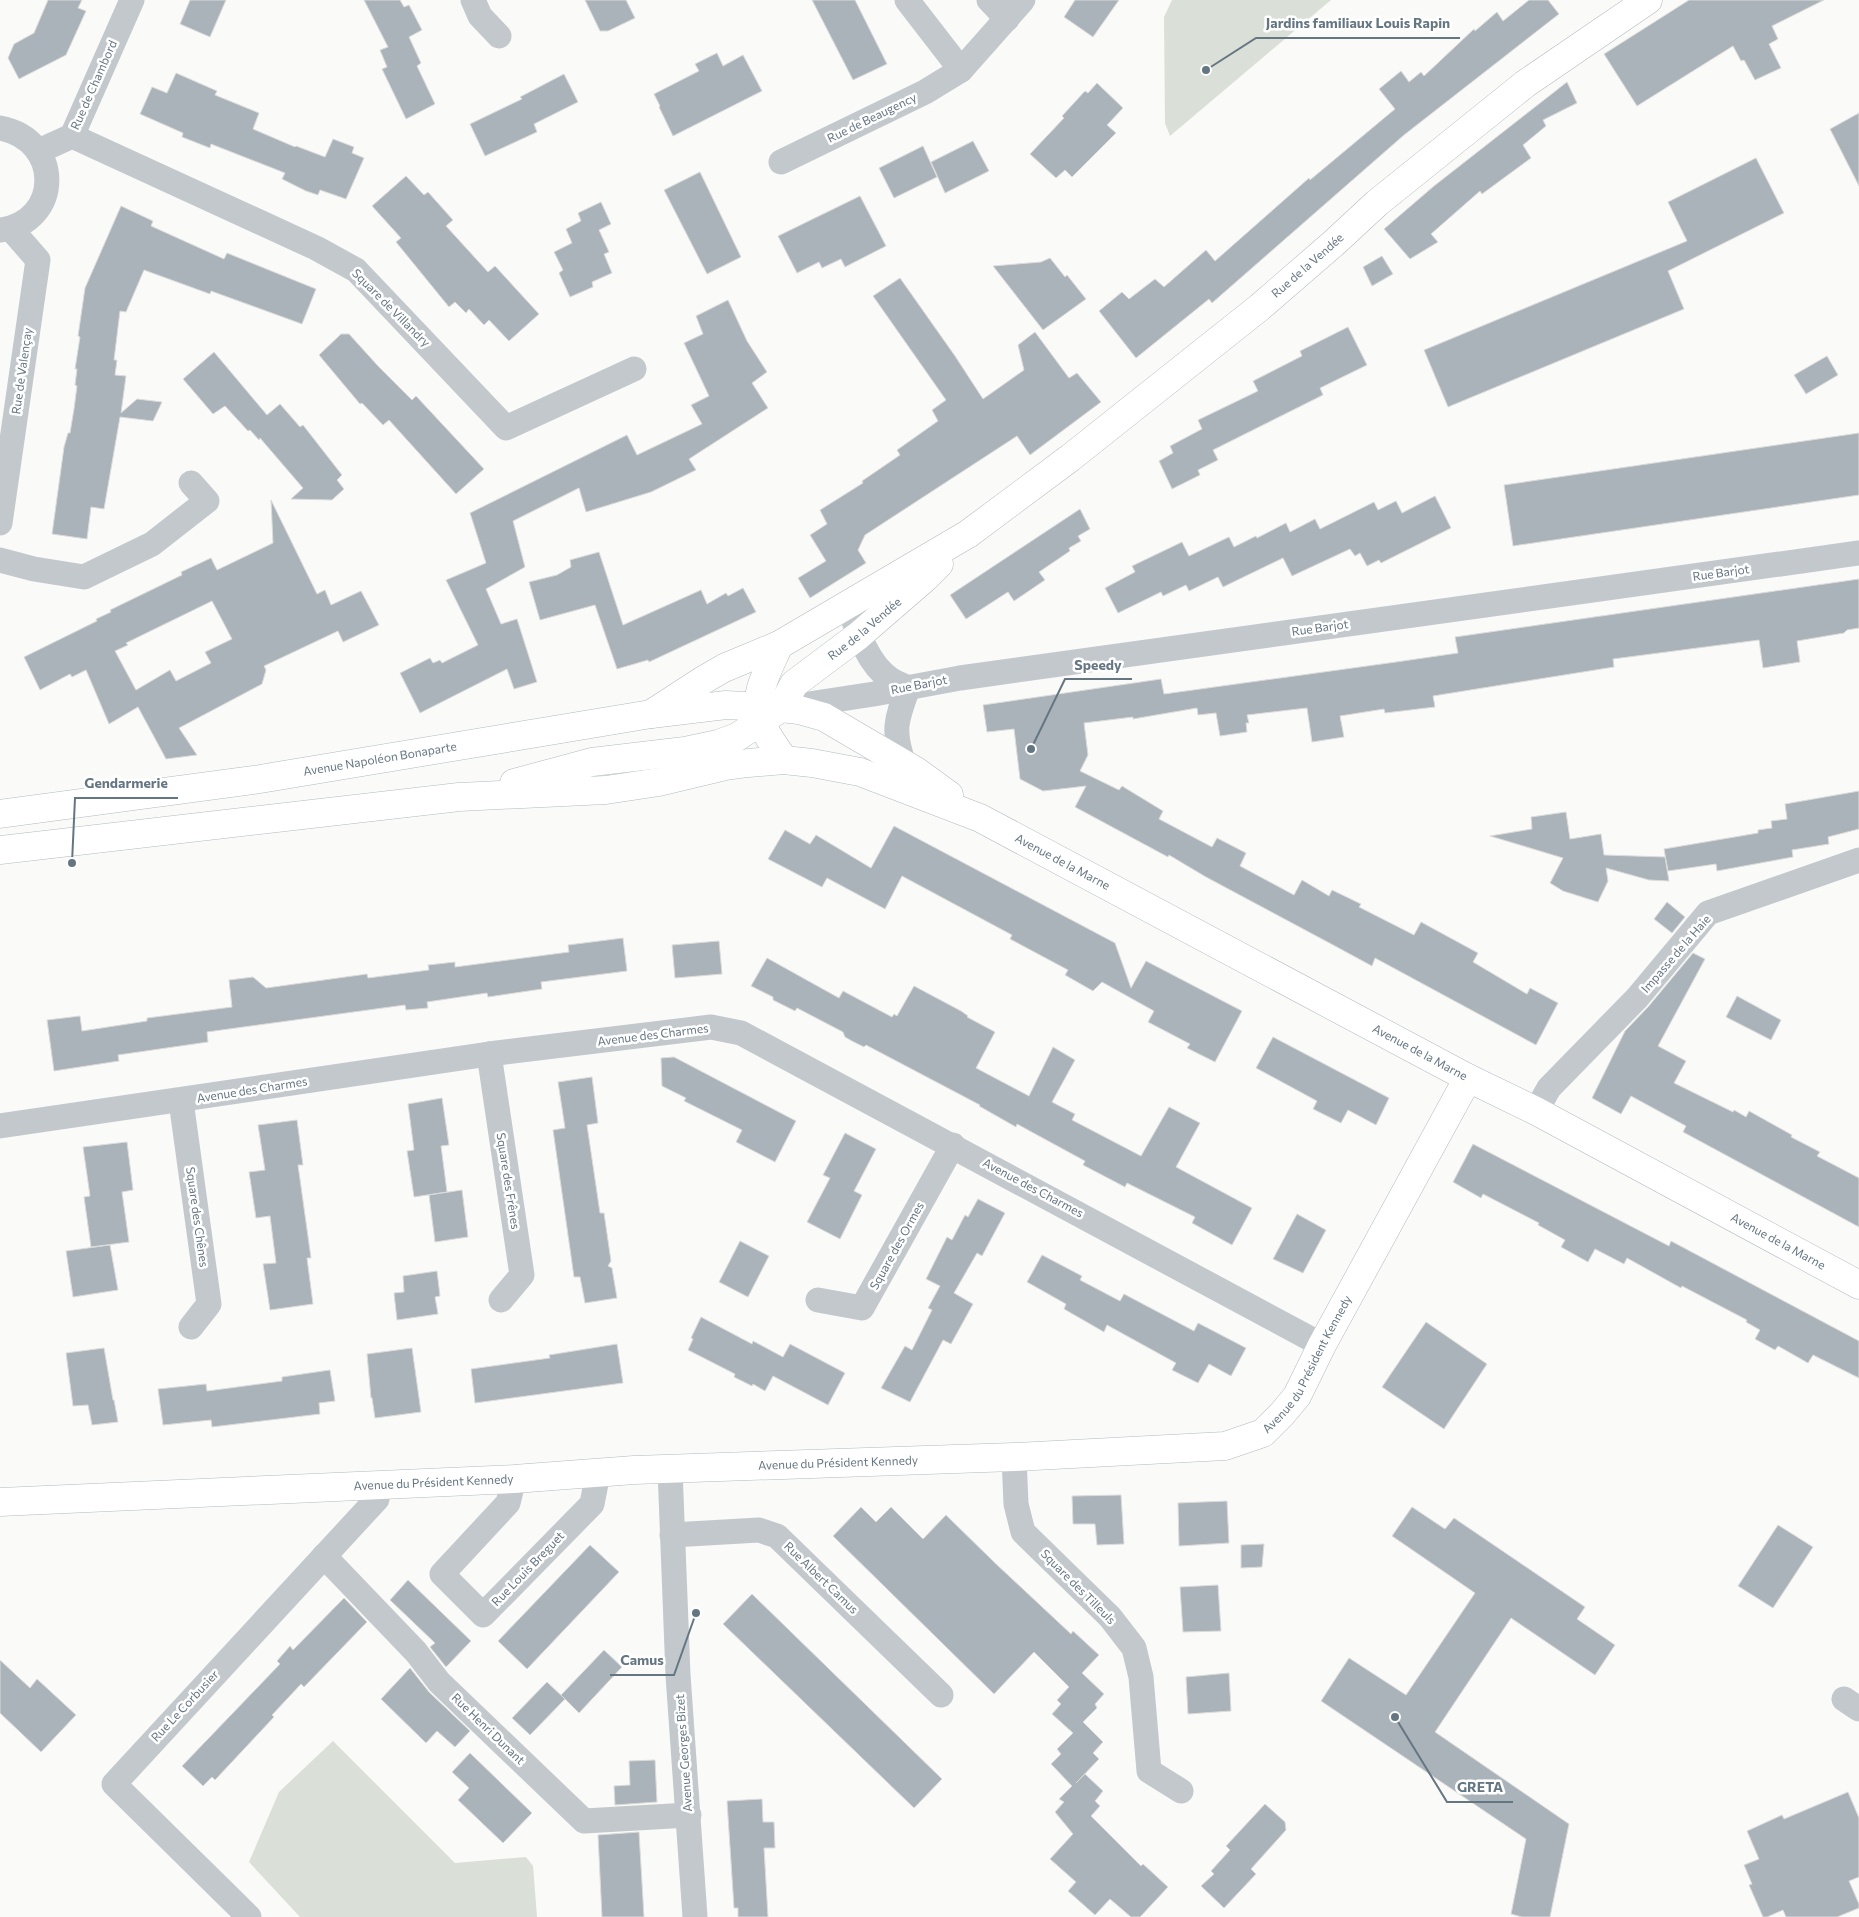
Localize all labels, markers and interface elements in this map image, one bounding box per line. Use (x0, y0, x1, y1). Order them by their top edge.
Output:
callout: Jardins familiaux Louis Rapin (1256, 9, 1460, 38)
text: Jardins familiaux Louis Rapin (1266, 14, 1450, 31)
street label: Rue de Chambord (67, 38, 119, 132)
street label: Rue de Beaugency (825, 89, 919, 145)
street label: Rue de la Vendée (1268, 230, 1346, 300)
street label: Square de Villandry (350, 265, 434, 349)
street label: Rue de Valençay (8, 327, 34, 415)
street label: Rue Barjot (1692, 561, 1750, 583)
street label: Rue de la Vendée (825, 594, 904, 662)
street label: Rue Barjot (1291, 616, 1349, 638)
callout: Speedy (1065, 650, 1132, 679)
text: Speedy (1074, 656, 1122, 673)
street label: Rue Barjot (889, 672, 948, 696)
street label: Avenue Napoléon Bonaparte (302, 738, 458, 778)
callout: Gendarmerie (75, 769, 178, 798)
text: Gendarmerie (84, 774, 168, 791)
street label: Avenue de la Marne (1013, 830, 1113, 892)
street label: Impasse de la Haie (1638, 912, 1713, 995)
street label: Avenue des Charmes (597, 1020, 709, 1048)
street label: Avenue de la Marne (1371, 1021, 1470, 1082)
street label: Avenue des Charmes (196, 1073, 308, 1105)
street label: Square des Frênes (494, 1132, 524, 1230)
street label: Avenue des Charmes (981, 1155, 1086, 1220)
street label: Square des Chênes (184, 1166, 212, 1268)
street label: Square des Ormes (866, 1199, 926, 1292)
street label: Avenue de la Marne (1729, 1209, 1828, 1272)
street label: Avenue du Président Kennedy (1259, 1293, 1354, 1436)
street label: Avenue du Président Kennedy (758, 1452, 918, 1472)
street label: Avenue du Président Kennedy (353, 1471, 514, 1492)
street label: Rue Louis Breguet (488, 1528, 566, 1608)
street label: Rue Albert Camus (782, 1538, 862, 1616)
street label: Square des Tilleuls (1039, 1546, 1119, 1626)
callout: Camus (610, 1646, 674, 1675)
text: Camus (620, 1651, 664, 1668)
street label: Rue Le Corbusier (148, 1667, 221, 1744)
street label: Rue Henri Dunant (449, 1690, 528, 1767)
street label: Avenue Georges Bizet (672, 1694, 694, 1812)
callout: GRETA (1447, 1773, 1513, 1802)
text: GRETA (1457, 1778, 1503, 1795)

